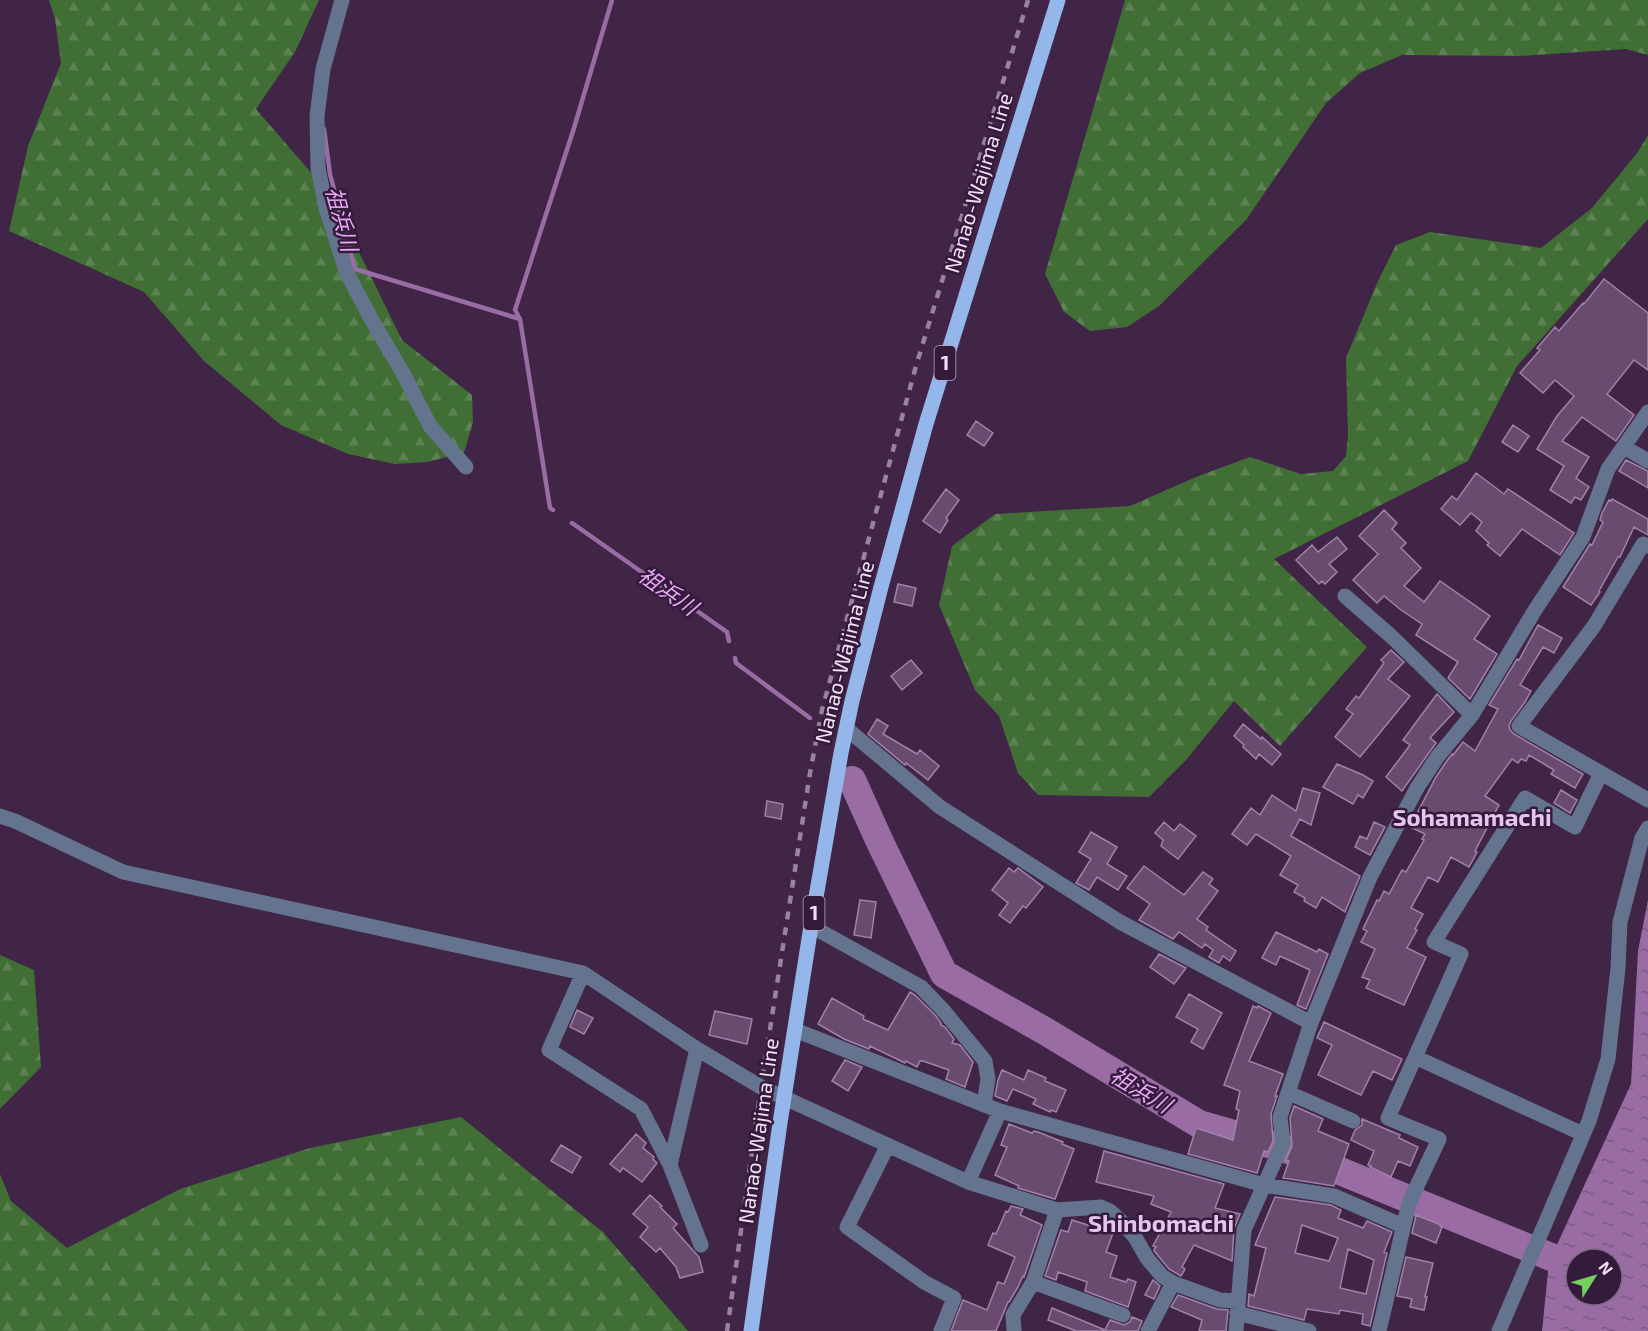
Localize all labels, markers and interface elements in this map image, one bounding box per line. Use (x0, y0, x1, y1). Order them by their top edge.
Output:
street label: Nanao-Wajima Line (938, 90, 1018, 276)
water label: 祖浜川 (322, 183, 365, 256)
road number: 1 (934, 346, 956, 380)
street label: Nanao-Wajima Line (809, 558, 879, 746)
water label: 祖浜川 (634, 561, 705, 621)
district label: Sohamamachi (1392, 802, 1552, 831)
road number: 1 (804, 896, 824, 930)
street label: Nanao-Wajima Line (732, 1036, 784, 1225)
water label: 祖浜川 (1107, 1061, 1178, 1118)
district label: Shinbomachi (1088, 1208, 1234, 1237)
north arrow (1564, 1247, 1624, 1307)
text: N (1595, 1257, 1617, 1278)

